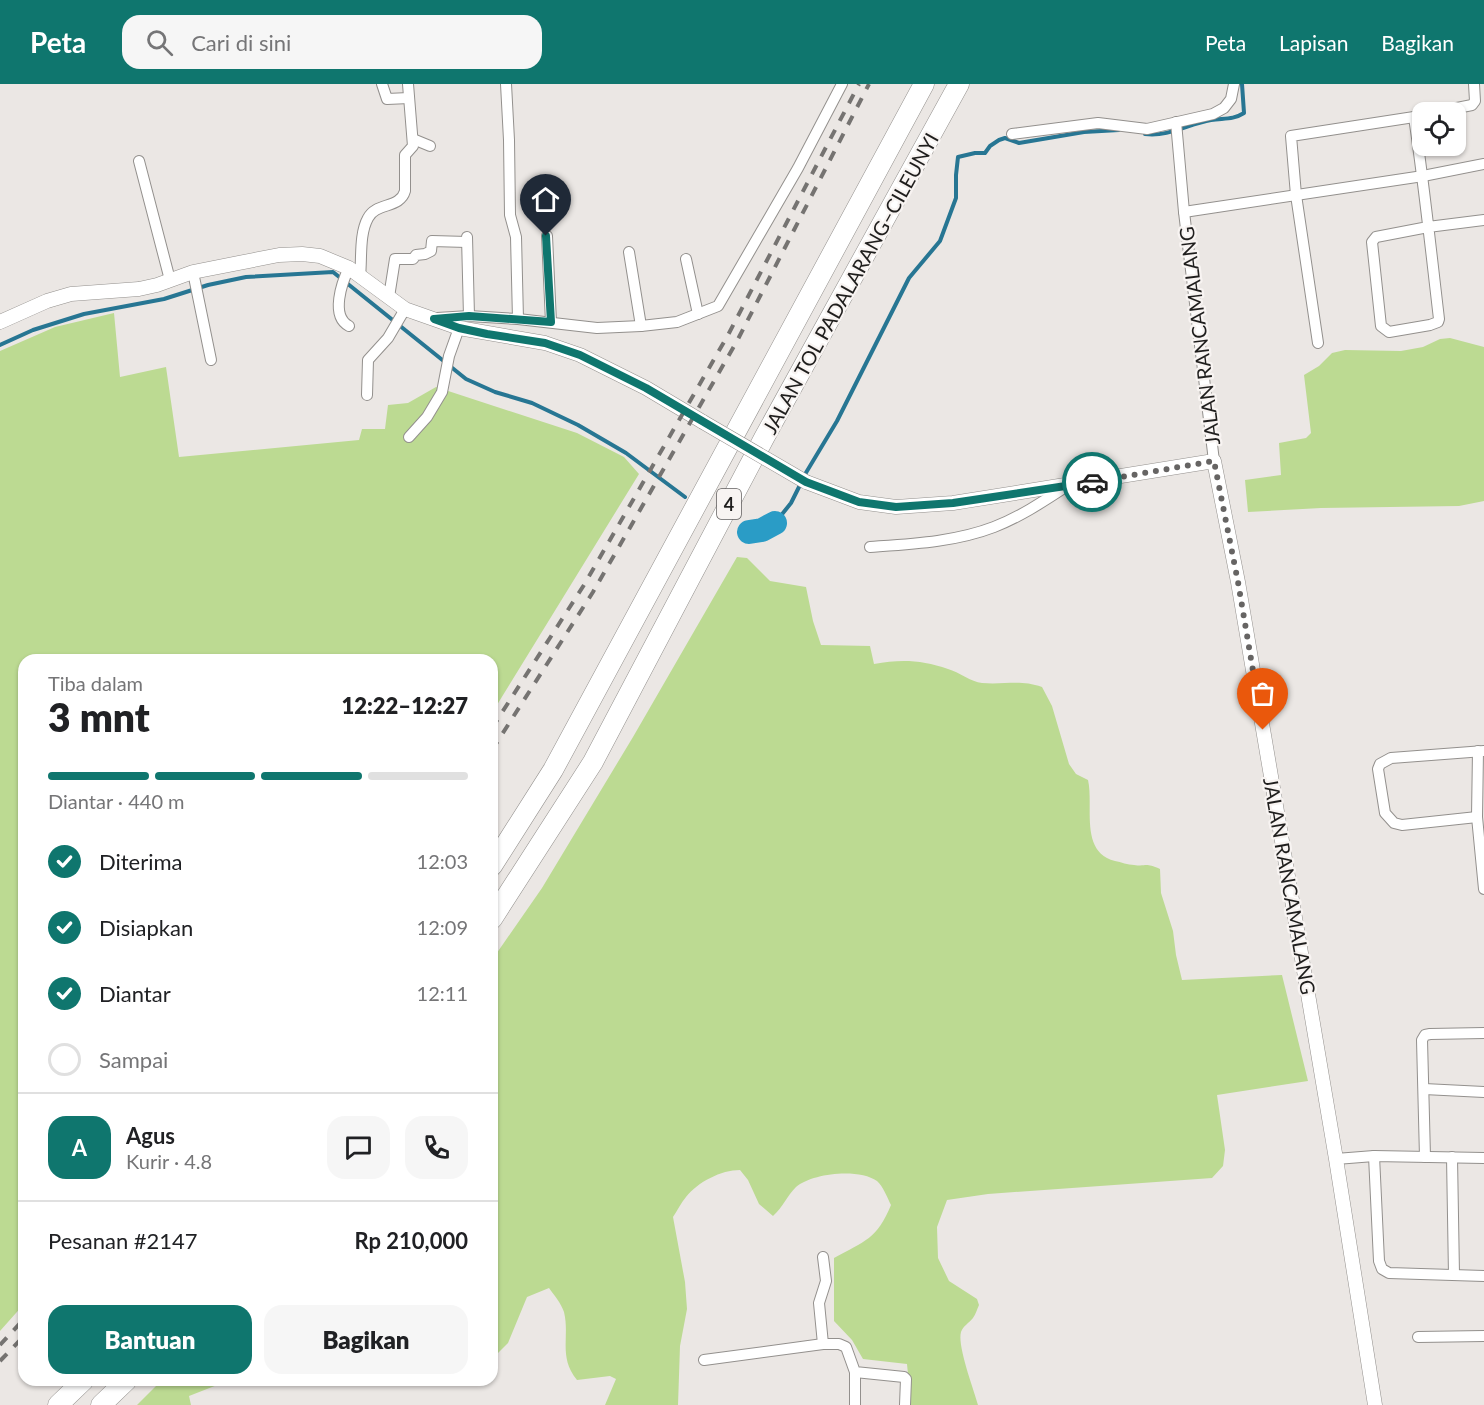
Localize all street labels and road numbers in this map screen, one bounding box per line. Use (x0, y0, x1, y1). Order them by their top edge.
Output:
street label: JALAN TOL PADALARANG–CILEUNYI (757, 128, 943, 438)
street label: JALAN RANCAMALANG (1174, 225, 1224, 447)
road number: 4 (717, 489, 741, 519)
street label: JALAN RANCAMALANG (1259, 776, 1321, 996)

